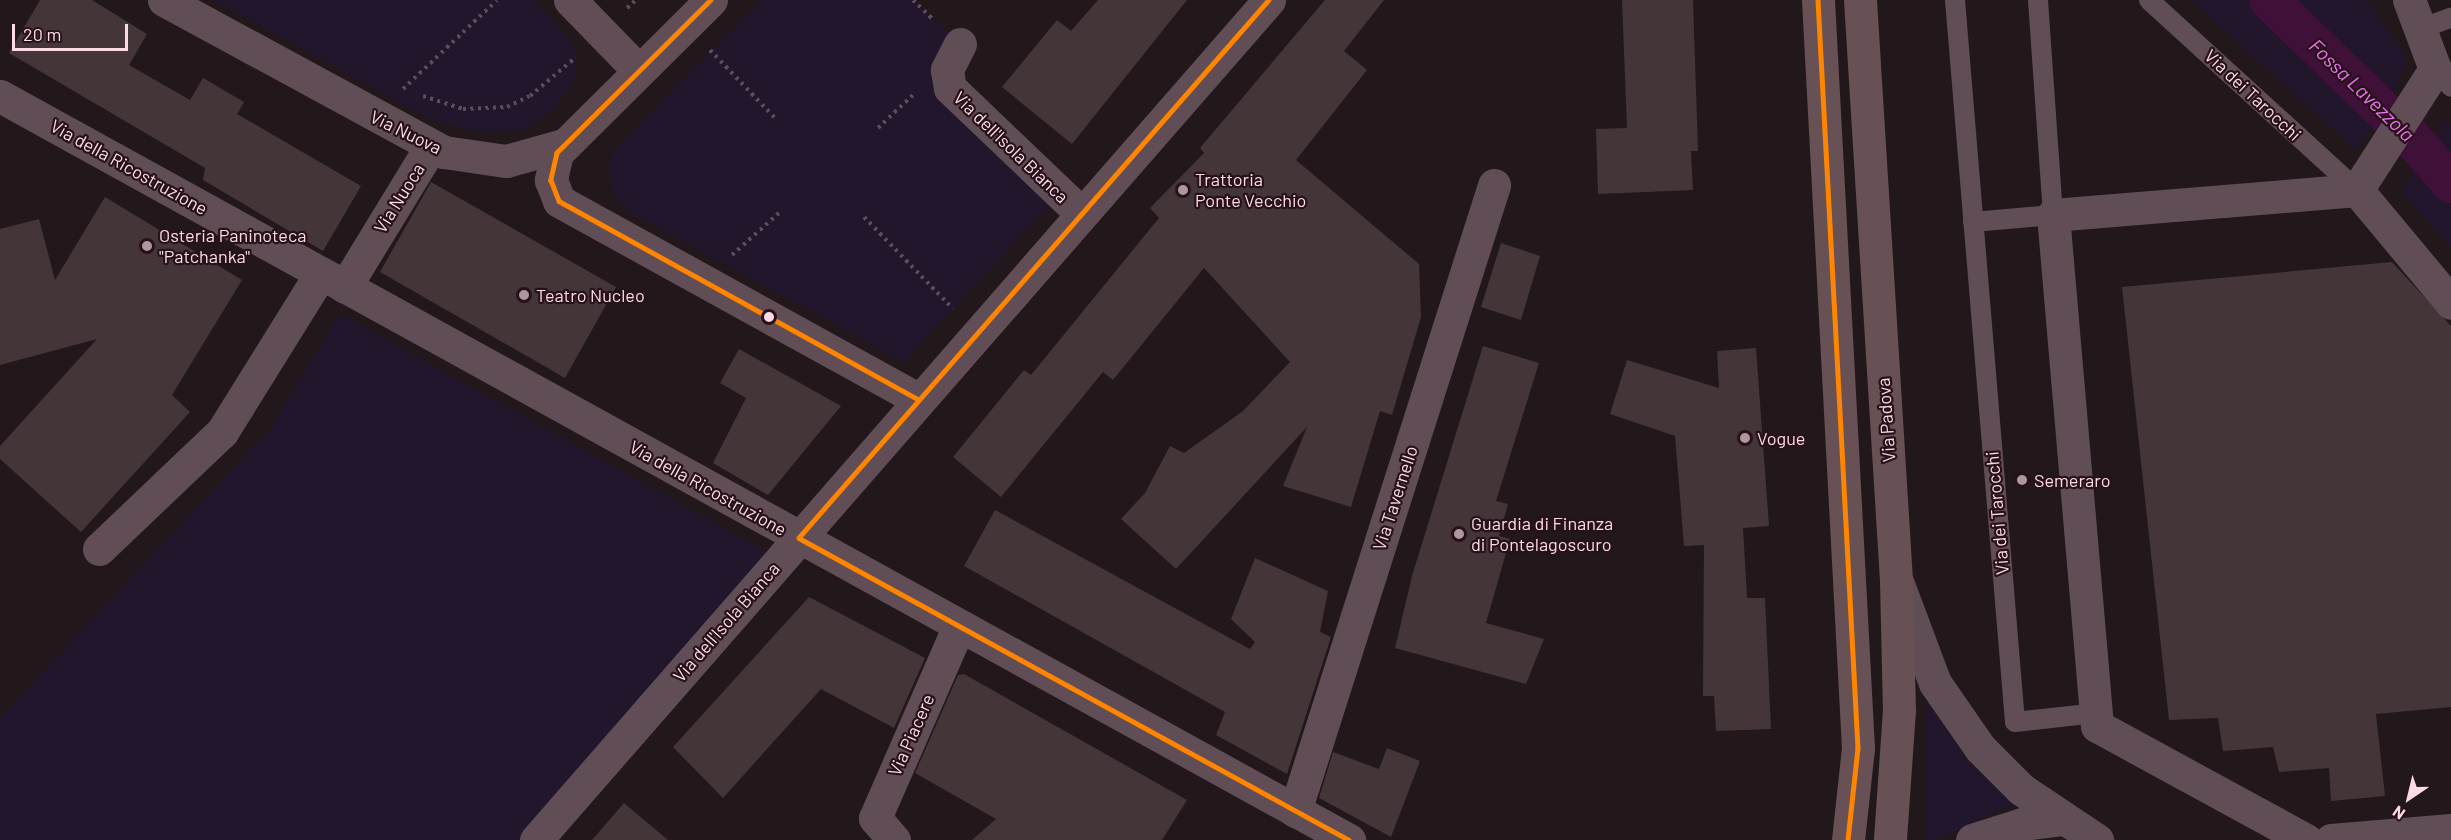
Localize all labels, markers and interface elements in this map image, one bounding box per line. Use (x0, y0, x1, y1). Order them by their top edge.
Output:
scale bar (15, 12, 130, 50)
text: 20 m (23, 23, 61, 45)
water label: Fossa Lavezzola (2304, 34, 2420, 146)
street label: Via dei Tarocchi (2200, 45, 2306, 145)
street label: Via dell'Isola Bianca (949, 87, 1073, 207)
street label: Via Nuova (367, 105, 445, 159)
street label: Via della Ricostruzione (47, 115, 211, 219)
street label: Via Nuoca (369, 159, 429, 237)
place label: Trattoria Ponte Vecchio (1195, 169, 1306, 212)
marker: Trattoria Ponte Vecchio (1176, 183, 1190, 197)
place label: Osteria Paninoteca "Patchanka" (159, 225, 306, 268)
marker: Osteria Paninoteca "Patchanka" (140, 239, 154, 253)
place label: Teatro Nucleo (536, 284, 645, 306)
marker: Teatro Nucleo (517, 288, 531, 302)
unlabelled marker (763, 311, 775, 323)
street label: Via Padova (1872, 377, 1900, 463)
place label: Vogue (1757, 427, 1805, 449)
marker: Vogue (1738, 431, 1752, 445)
street label: Via della Ricostruzione (626, 436, 790, 540)
street label: Via Tavernello (1368, 443, 1422, 553)
street label: Via dei Tarocchi (1981, 450, 2013, 576)
place label: Semeraro (2034, 469, 2110, 491)
marker: Semeraro (2015, 473, 2029, 487)
place label: Guardia di Finanza di Pontelagoscuro (1471, 513, 1613, 556)
marker: Guardia di Finanza di Pontelagoscuro (1452, 527, 1466, 541)
street label: Via dell'Isola Bianca (668, 558, 784, 686)
street label: Via Piacere (883, 691, 939, 779)
north arrow (2379, 768, 2439, 828)
text: N (2389, 802, 2408, 824)

